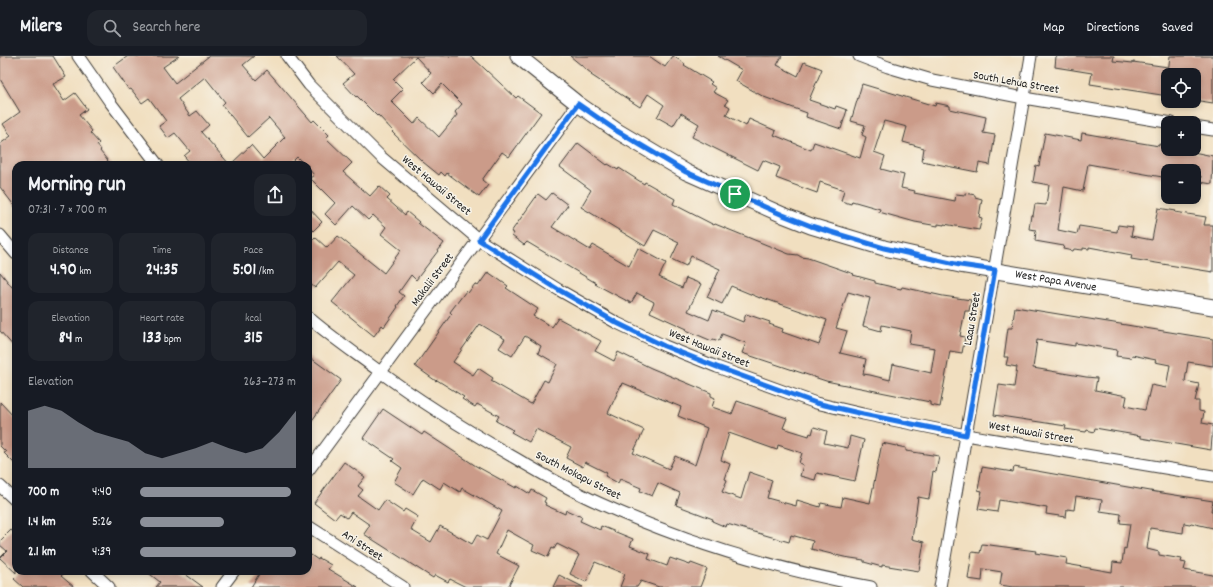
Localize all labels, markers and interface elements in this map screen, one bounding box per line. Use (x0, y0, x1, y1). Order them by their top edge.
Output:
search box (87, 10, 367, 46)
text: Milers (20, 14, 63, 41)
icon: search (101, 17, 123, 39)
text: Search here (133, 17, 200, 39)
text: Map (1043, 18, 1065, 38)
text: Directions (1087, 18, 1140, 38)
text: Saved (1162, 18, 1193, 38)
street label: South Lehua Street (972, 67, 1061, 99)
map controls (1161, 68, 1201, 204)
button: locate (1161, 68, 1201, 108)
button: + (1161, 116, 1201, 156)
street label: West Hawaii Street (398, 152, 475, 220)
button: − (1161, 164, 1201, 204)
text: Morning run (28, 170, 126, 201)
button: share (254, 174, 296, 216)
pin (718, 177, 752, 211)
icon: arrive (724, 183, 746, 205)
text: 07:31 · 7 × 700 m (28, 201, 107, 220)
text: Distance (53, 243, 89, 259)
text: Time (153, 243, 171, 259)
text: Pace (244, 243, 263, 259)
street label: Makalii Street (407, 250, 459, 310)
text: 4.90 (50, 259, 77, 283)
text: 24:35 (146, 259, 178, 283)
text: 5:01 (233, 259, 256, 283)
text: km (77, 264, 91, 280)
text: /km (256, 264, 274, 280)
street label: West Papa Avenue (1014, 266, 1098, 296)
street label: Laau Street (960, 291, 986, 347)
text: Elevation (52, 311, 90, 327)
text: Heart rate (140, 311, 184, 327)
text: kcal (245, 311, 262, 327)
street label: West Hawaii Street (666, 325, 753, 373)
text: 84 (59, 327, 73, 351)
text: 133 (143, 327, 161, 351)
text: 315 (244, 327, 263, 351)
text: m (73, 332, 83, 348)
text: bpm (161, 332, 181, 348)
text: Elevation (28, 373, 73, 392)
text: 263–273 m (243, 373, 296, 392)
street label: West Hawaii Street (987, 417, 1075, 449)
street label: South Mokapu Street (532, 447, 624, 505)
text: 700 m (28, 483, 59, 502)
text: 4:40 (92, 483, 112, 502)
text: 1.4 km (28, 513, 56, 532)
text: 5:26 (92, 513, 112, 532)
street label: Ani Street (338, 526, 386, 566)
text: 2.1 km (28, 543, 56, 562)
text: 4:39 (92, 543, 111, 562)

